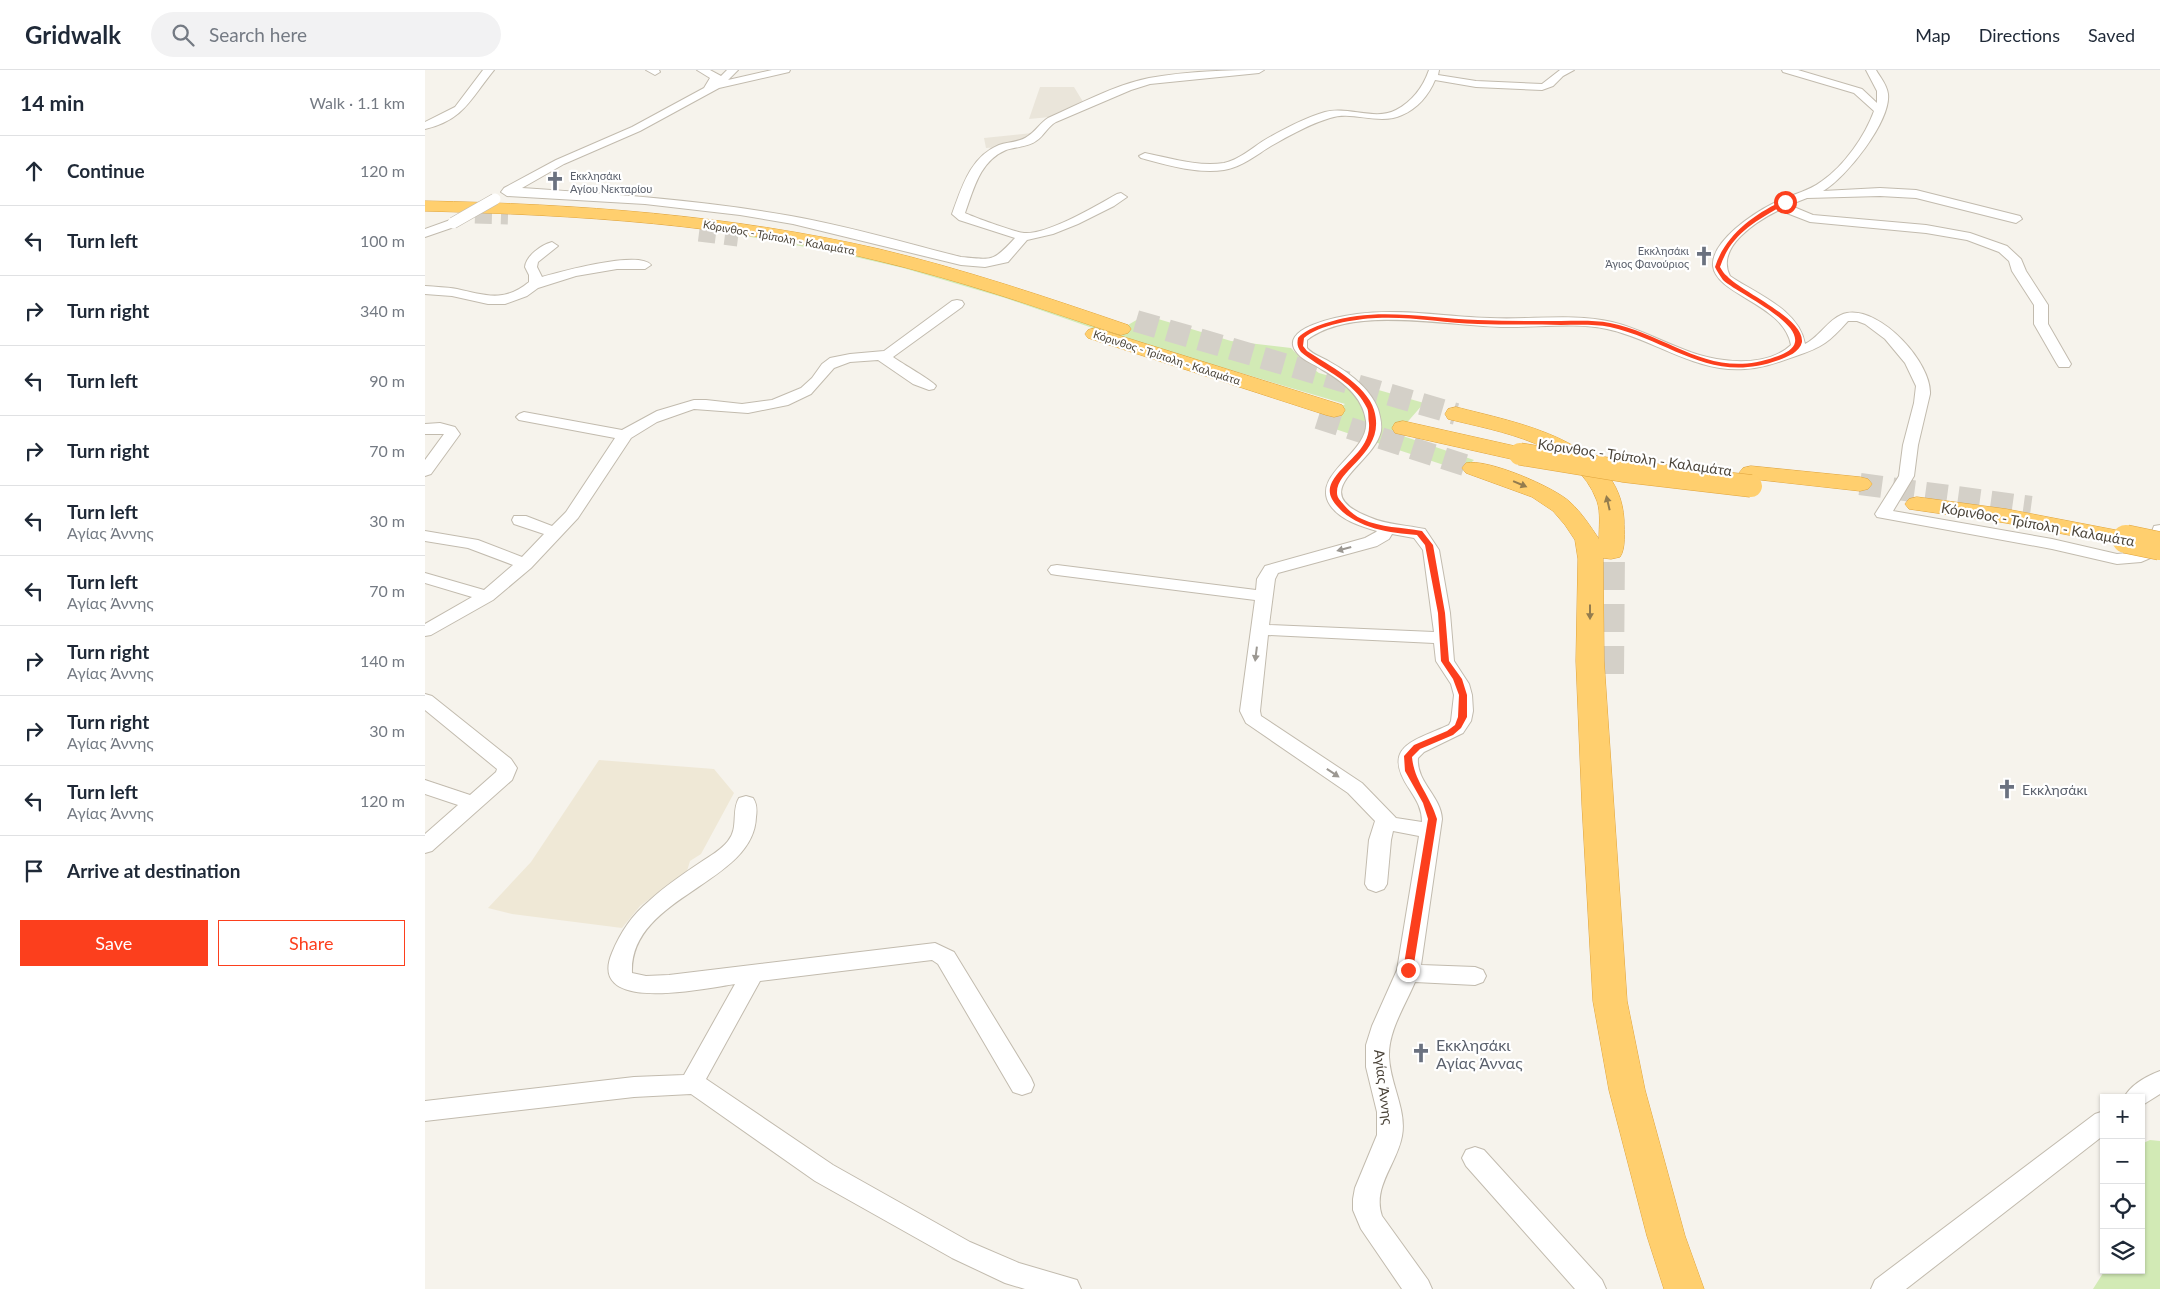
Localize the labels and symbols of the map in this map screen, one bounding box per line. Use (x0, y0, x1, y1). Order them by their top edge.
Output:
place label: Εκκλησάκι Αγίου Νεκταρίου (570, 169, 652, 195)
church icon: Εκκλησάκι Αγίου Νεκταρίου (544, 170, 566, 192)
route start (1774, 191, 1797, 214)
street label: Κόρινθος - Τρίπολη - Καλαμάτα (702, 217, 856, 257)
place label: Εκκλησάκι Άγιος Φανούριος (1605, 244, 1689, 270)
church icon: Εκκλησάκι Άγιος Φανούριος (1693, 245, 1715, 267)
street label: Κόρινθος - Τρίπολη - Καλαμάτα (1092, 327, 1243, 387)
street label: Κόρινθος - Τρίπολη - Καλαμάτα (1537, 435, 1734, 479)
one-way arrow (1513, 480, 1527, 488)
one-way arrow (1604, 496, 1612, 511)
street label: Κόρινθος - Τρίπολη - Καλαμάτα (1940, 499, 2137, 550)
one-way arrow (1337, 545, 1352, 553)
one-way arrow (1586, 604, 1594, 620)
one-way arrow (1252, 647, 1260, 663)
one-way arrow (1326, 769, 1340, 778)
church icon: Εκκλησάκι (1996, 778, 2018, 800)
place label: Εκκλησάκι (2022, 781, 2088, 798)
route end (1397, 959, 1420, 982)
place label: Εκκλησάκι Αγίας Άννας (1436, 1035, 1523, 1072)
church icon: Εκκλησάκι Αγίας Άννας (1410, 1042, 1432, 1064)
street label: Αγίας Άννης (1371, 1048, 1397, 1126)

